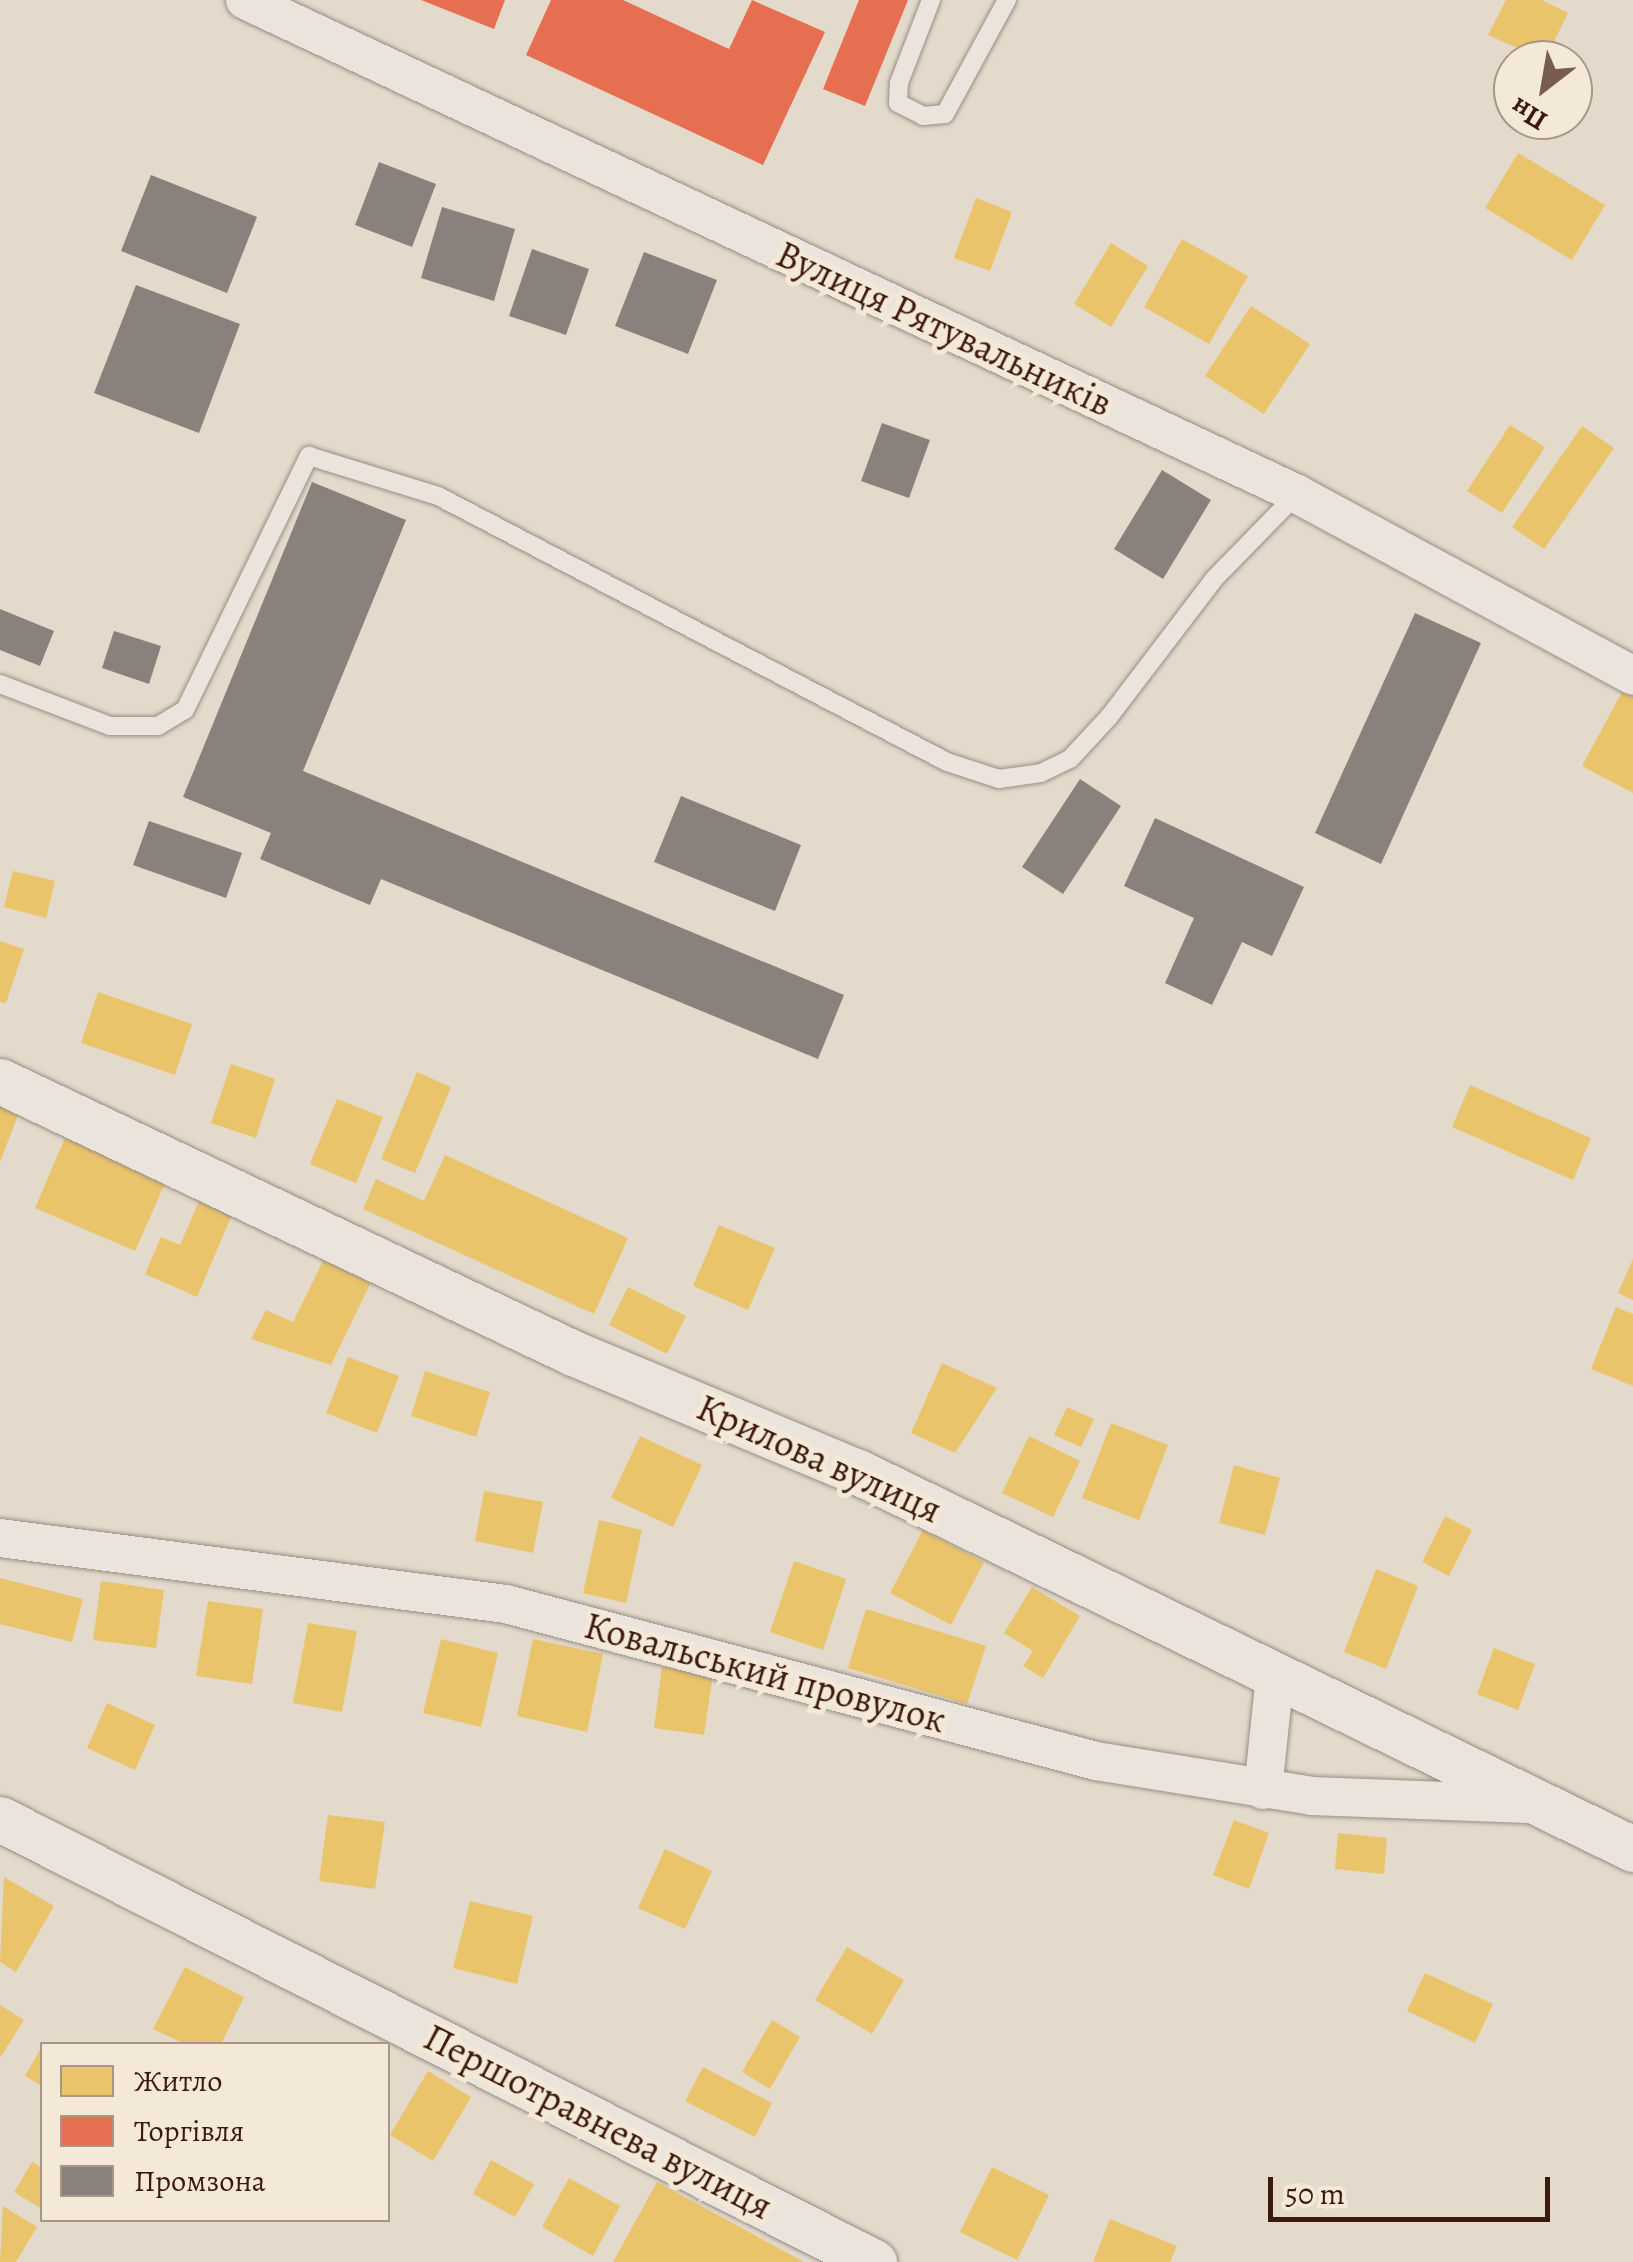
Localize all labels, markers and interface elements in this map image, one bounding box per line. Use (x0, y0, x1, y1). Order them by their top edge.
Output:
north arrow (1493, 40, 1593, 140)
text: Пн (1503, 88, 1554, 140)
street label: Вулиця Рятувальників (769, 231, 1119, 427)
street label: Крилова вулиця (690, 1385, 948, 1533)
street label: Ковальський провулок (579, 1603, 951, 1743)
street label: Першотравнева вулиця (416, 2014, 780, 2230)
legend (40, 2042, 390, 2222)
text: Житло (134, 2061, 222, 2101)
text: Торгівля (134, 2111, 244, 2151)
scale bar (1273, 2157, 1556, 2219)
text: Промзона (134, 2161, 266, 2201)
text: 50 m (1285, 2174, 1345, 2214)

